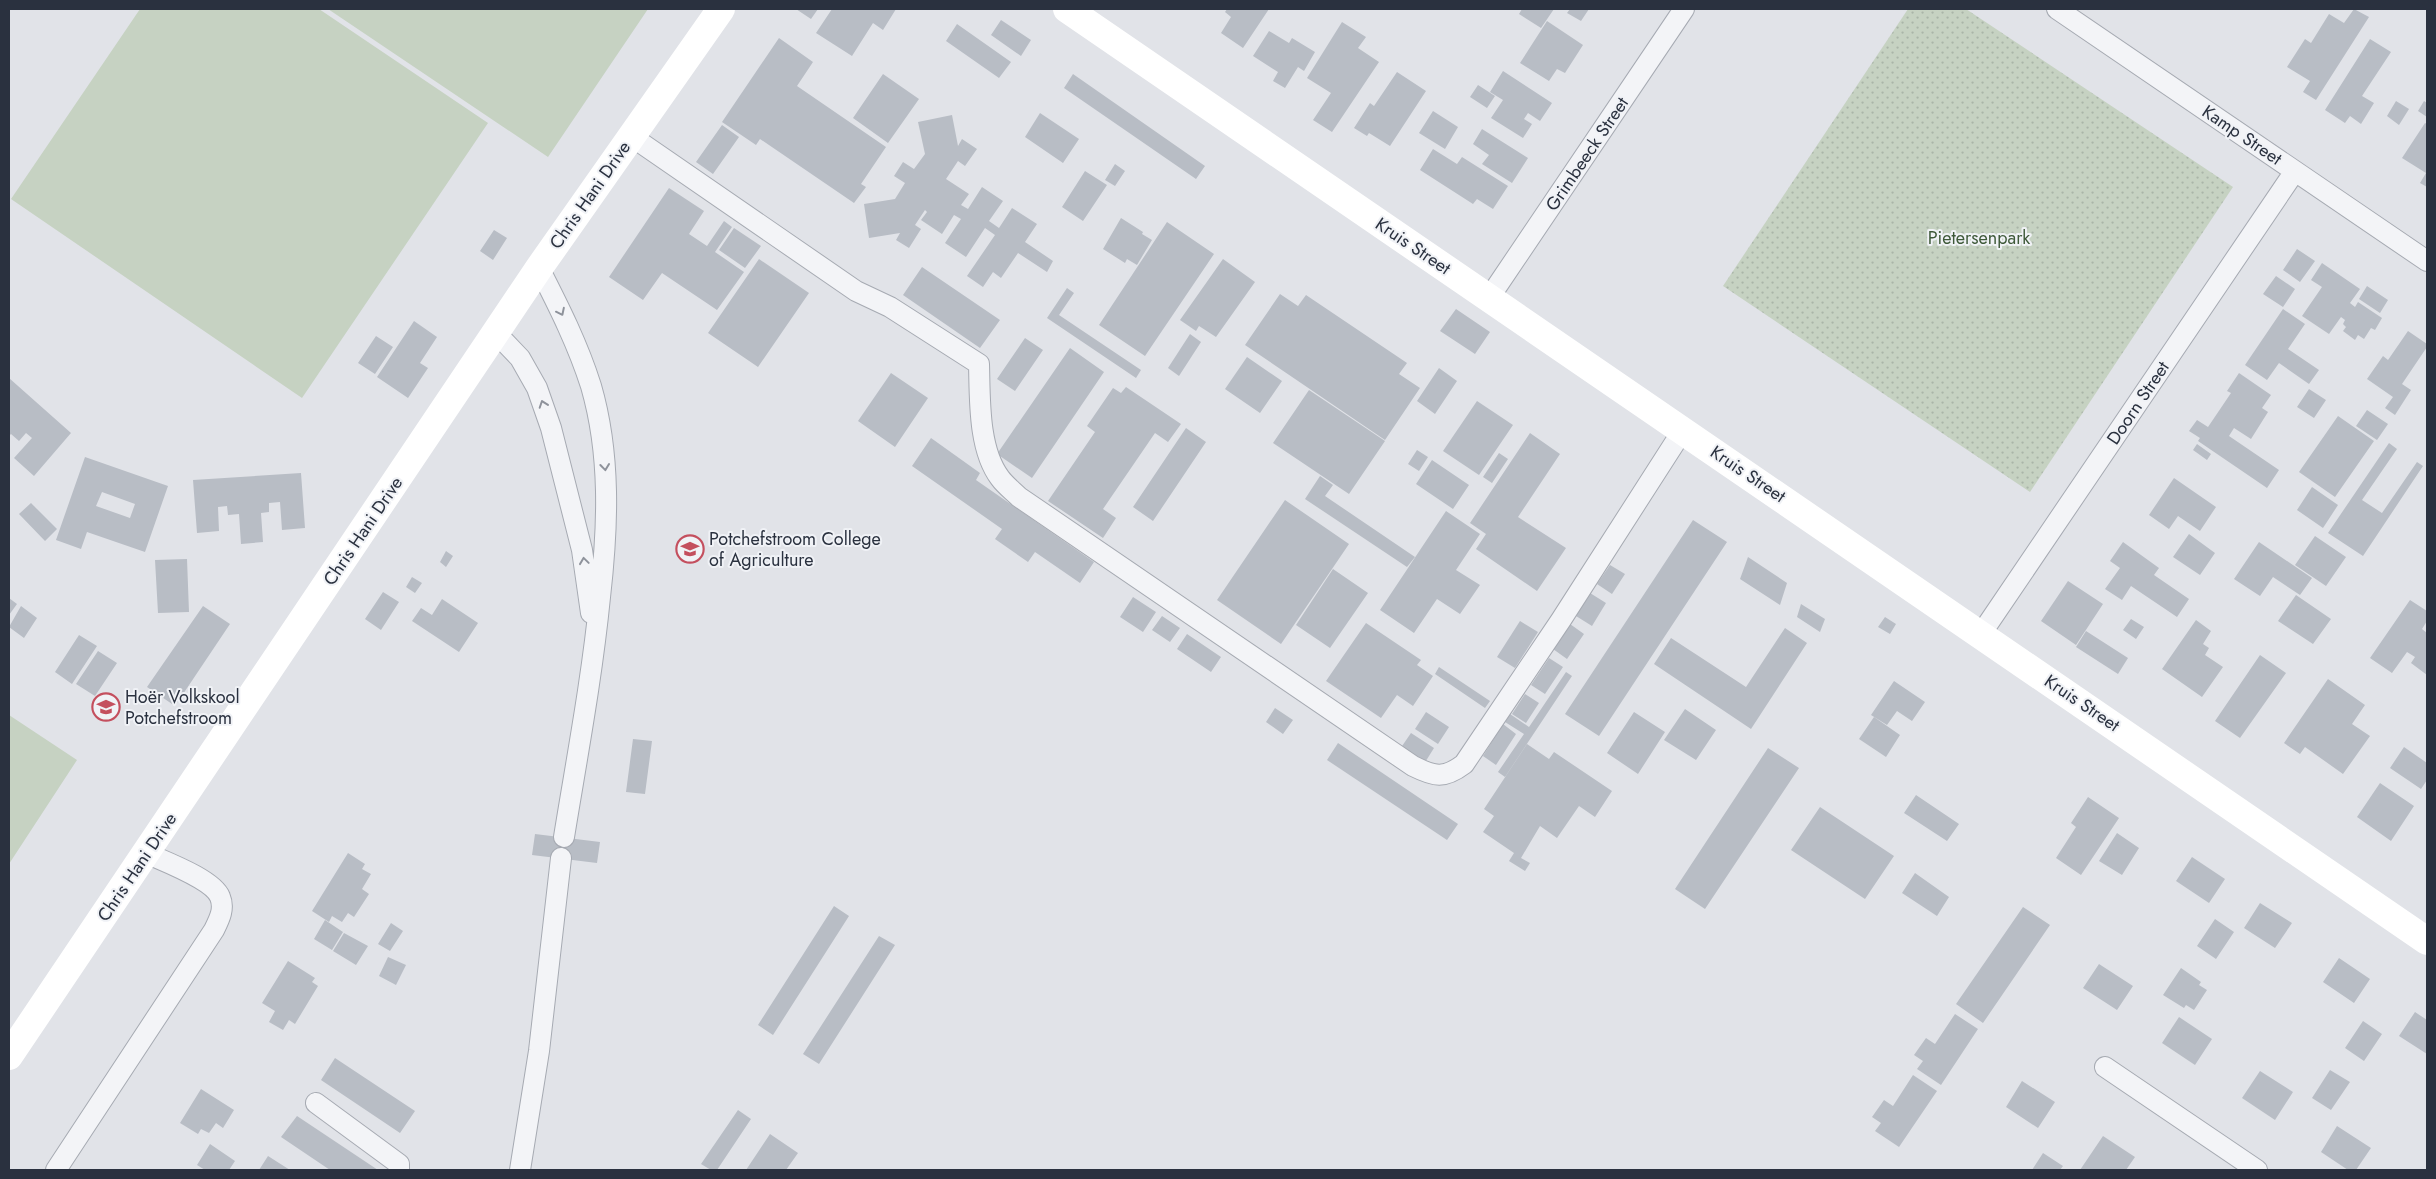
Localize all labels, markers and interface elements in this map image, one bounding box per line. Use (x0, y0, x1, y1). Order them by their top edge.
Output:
street label: Grimbeeck Street (1539, 91, 1635, 216)
street label: Kamp Street (2197, 99, 2288, 172)
street label: Chris Hani Drive (543, 136, 637, 254)
street label: Kruis Street (1370, 211, 1457, 281)
park label: Pietersenpark (1928, 225, 2030, 251)
one-way arrow (555, 306, 565, 315)
street label: Doorn Street (2100, 355, 2176, 450)
one-way arrow (539, 401, 549, 409)
street label: Kruis Street (1705, 439, 1792, 509)
one-way arrow (599, 463, 610, 471)
street label: Chris Hani Drive (317, 471, 409, 591)
place label: Potchefstroom College of Agriculture (709, 526, 881, 573)
school or university icon: Potchefstroom College of Agriculture (675, 534, 705, 564)
one-way arrow (579, 557, 590, 565)
street label: Kruis Street (2039, 668, 2126, 738)
place label: Hoër Volkskool Potchefstroom (125, 684, 240, 731)
school or university icon: Hoër Volkskool Potchefstroom (91, 692, 121, 722)
street label: Chris Hani Drive (91, 807, 183, 927)

